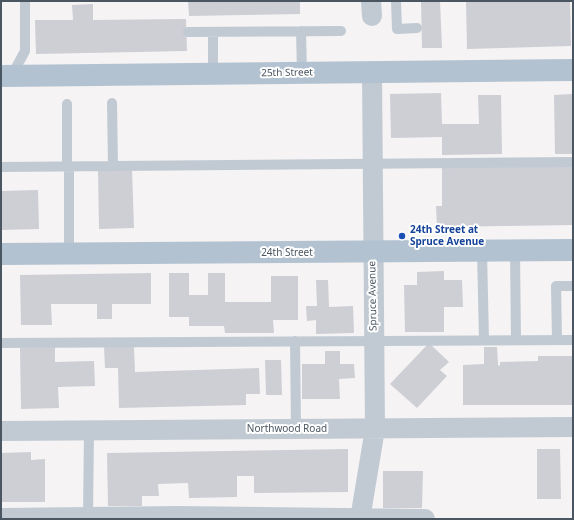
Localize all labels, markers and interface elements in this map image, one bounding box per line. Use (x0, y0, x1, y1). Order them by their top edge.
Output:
street label: 25th Street (261, 67, 313, 79)
place label: 24th Street at Spruce Avenue (410, 224, 484, 248)
marker: 24th Street at Spruce Avenue (397, 231, 407, 241)
street label: 24th Street (261, 247, 313, 259)
street label: Spruce Avenue (366, 261, 380, 331)
street label: Northwood Road (247, 423, 327, 435)

